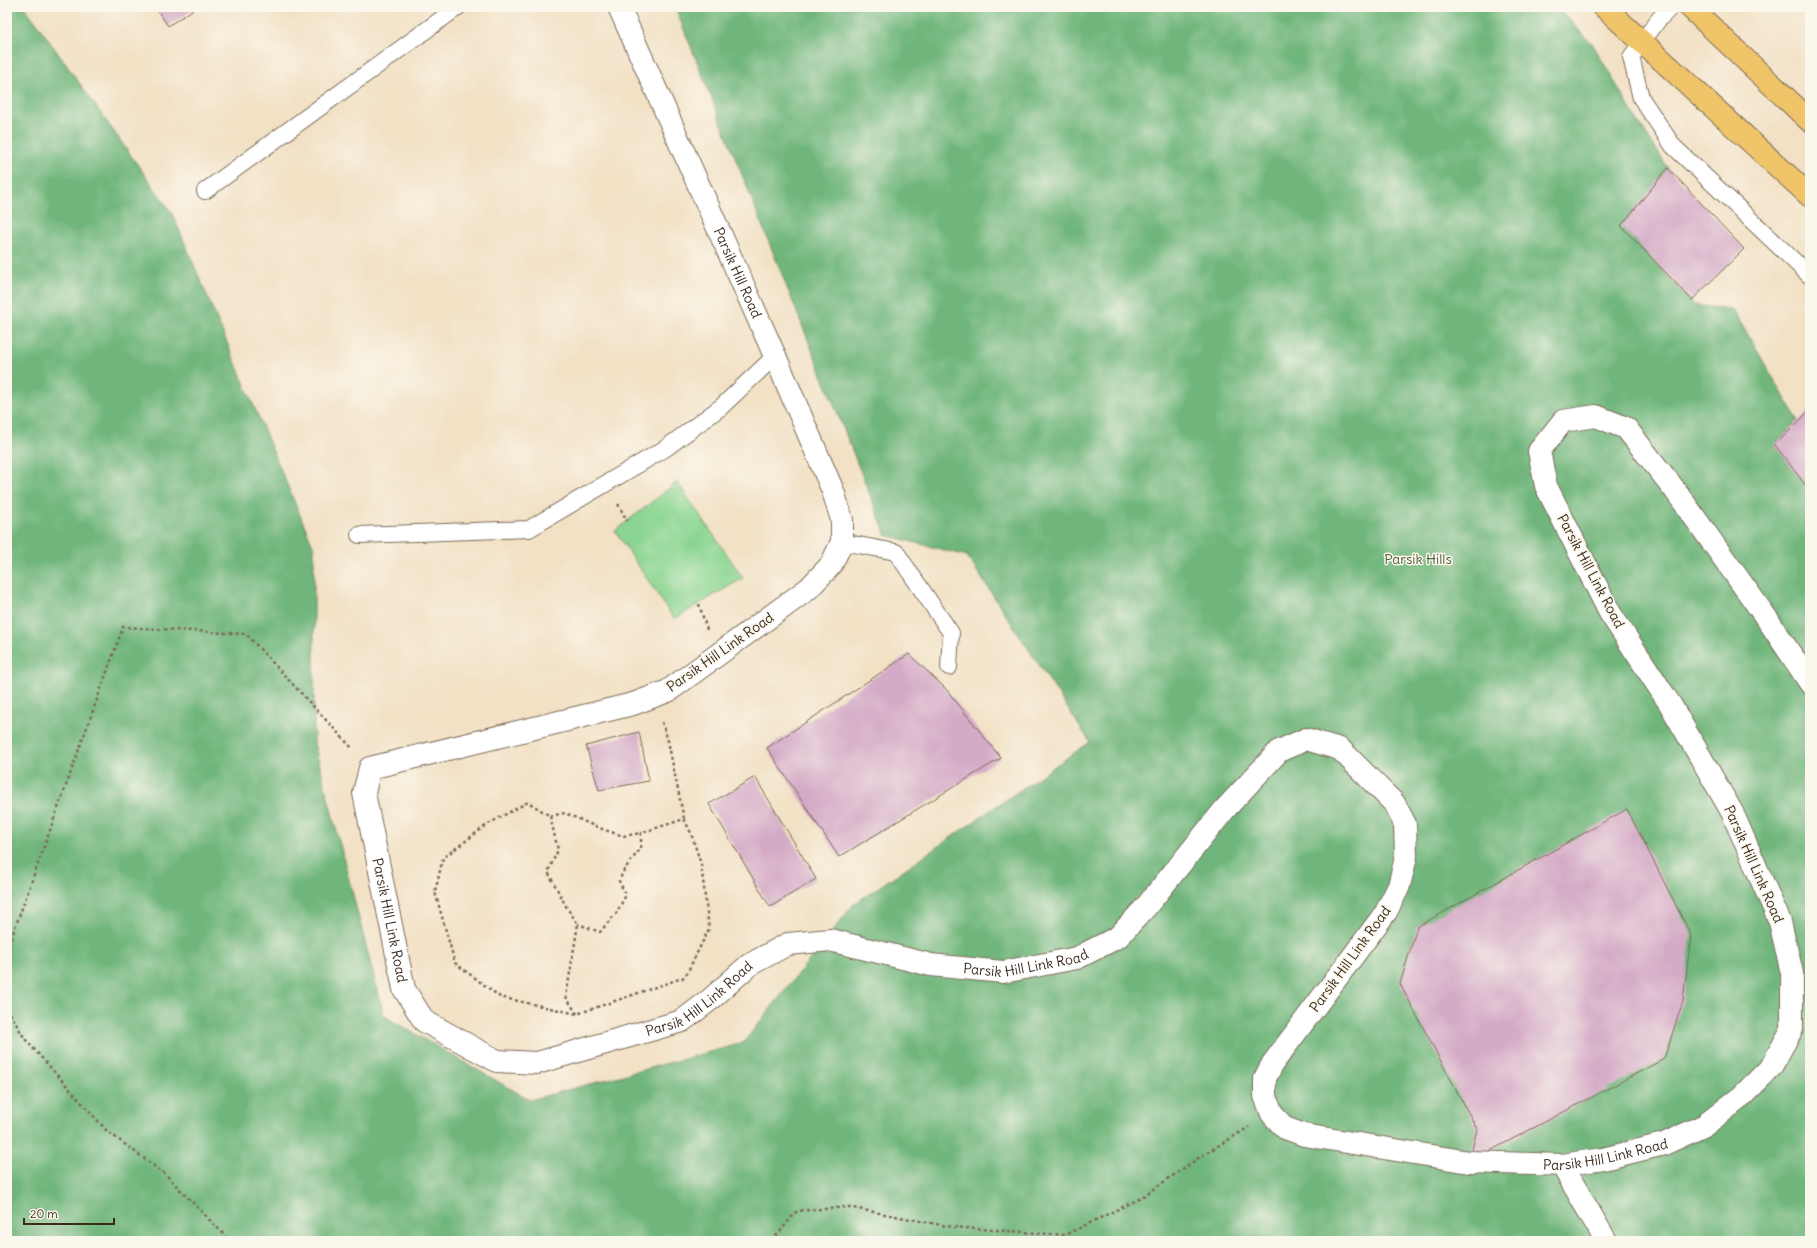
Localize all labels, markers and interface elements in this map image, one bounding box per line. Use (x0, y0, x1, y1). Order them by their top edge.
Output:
street label: Parsik Hill Road (710, 224, 766, 321)
street label: Parsik Hill Link Road (1553, 511, 1629, 631)
park label: Parsik Hills (1384, 550, 1452, 568)
street label: Parsik Hill Link Road (663, 608, 777, 696)
street label: Parsik Hill Link Road (1720, 802, 1788, 926)
street label: Parsik Hill Link Road (368, 856, 411, 984)
street label: Parsik Hill Link Road (1305, 902, 1395, 1016)
street label: Parsik Hill Link Road (962, 945, 1091, 981)
street label: Parsik Hill Link Road (643, 957, 756, 1040)
street label: Parsik Hill Link Road (1543, 1134, 1670, 1174)
scale bar (24, 1200, 114, 1226)
text: 20 m (30, 1206, 58, 1221)

